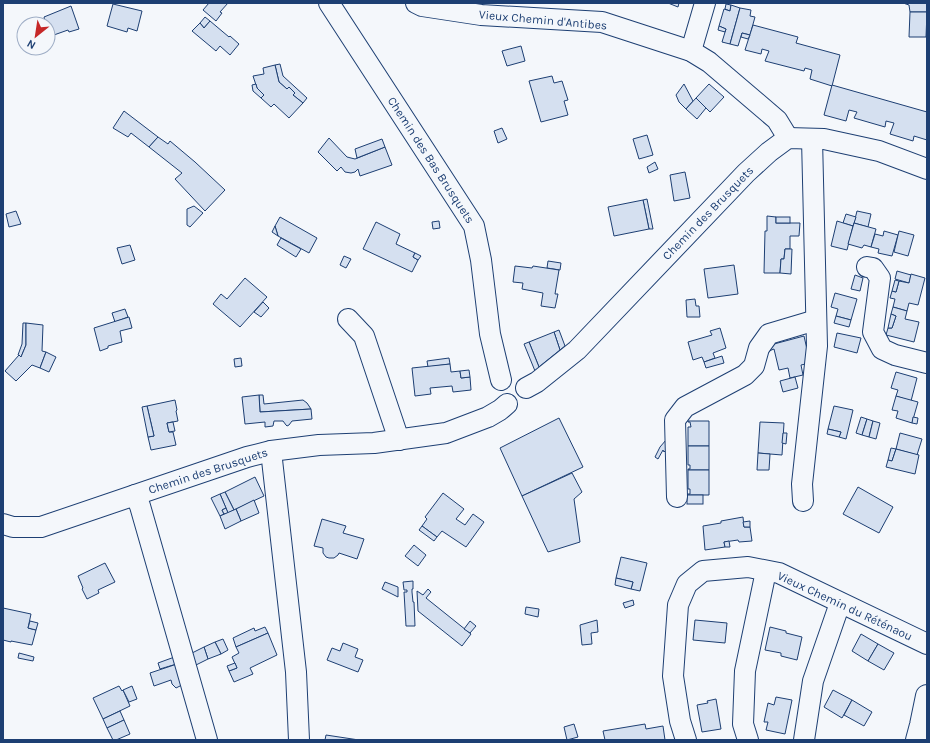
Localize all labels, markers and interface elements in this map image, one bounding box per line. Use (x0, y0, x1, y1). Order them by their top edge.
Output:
street label: Vieux Chemin d'Antibes (478, 7, 608, 33)
north arrow (16, 16, 56, 56)
text: N (25, 37, 38, 52)
street label: Chemin des Bas Brusquets (385, 94, 477, 226)
street label: Chemin des Brusquets (660, 163, 756, 263)
street label: Chemin des Brusquets (147, 445, 269, 497)
street label: Vieux Chemin du Réténaou (775, 568, 915, 644)

